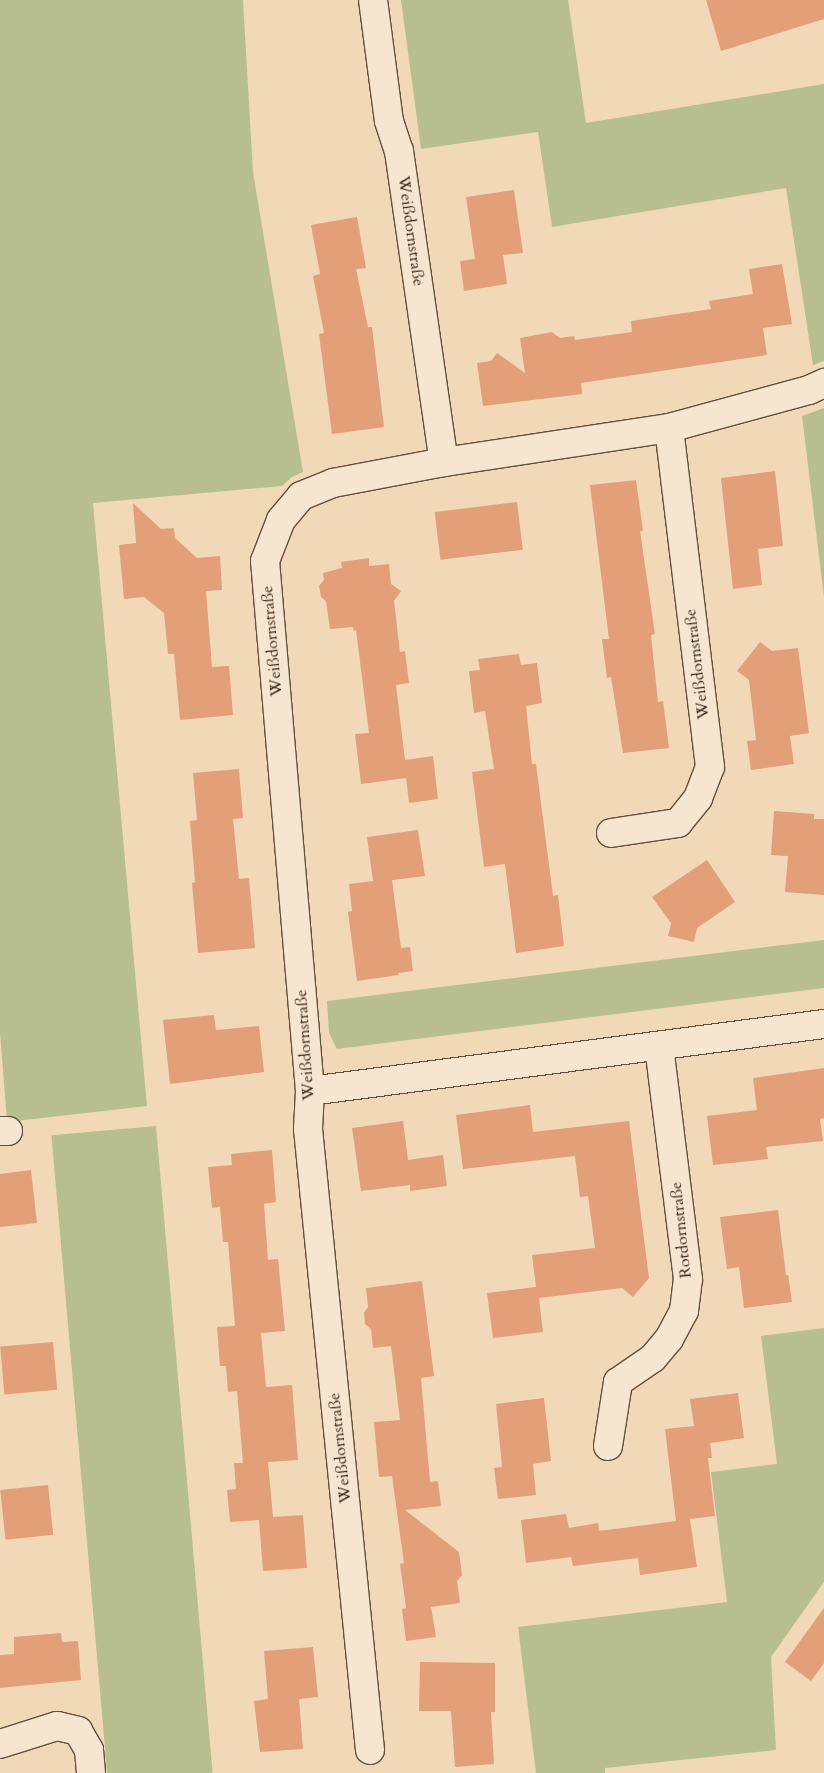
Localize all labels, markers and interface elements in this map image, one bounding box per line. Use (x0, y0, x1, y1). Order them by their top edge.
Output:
street label: Weißdornstraße (394, 175, 428, 287)
street label: Weißdornstraße (258, 585, 286, 697)
street label: Weißdornstraße (681, 608, 713, 720)
street label: Weißdornstraße (292, 989, 318, 1101)
street label: Rotdornstraße (666, 1181, 696, 1279)
street label: Weißdornstraße (325, 1392, 355, 1504)

